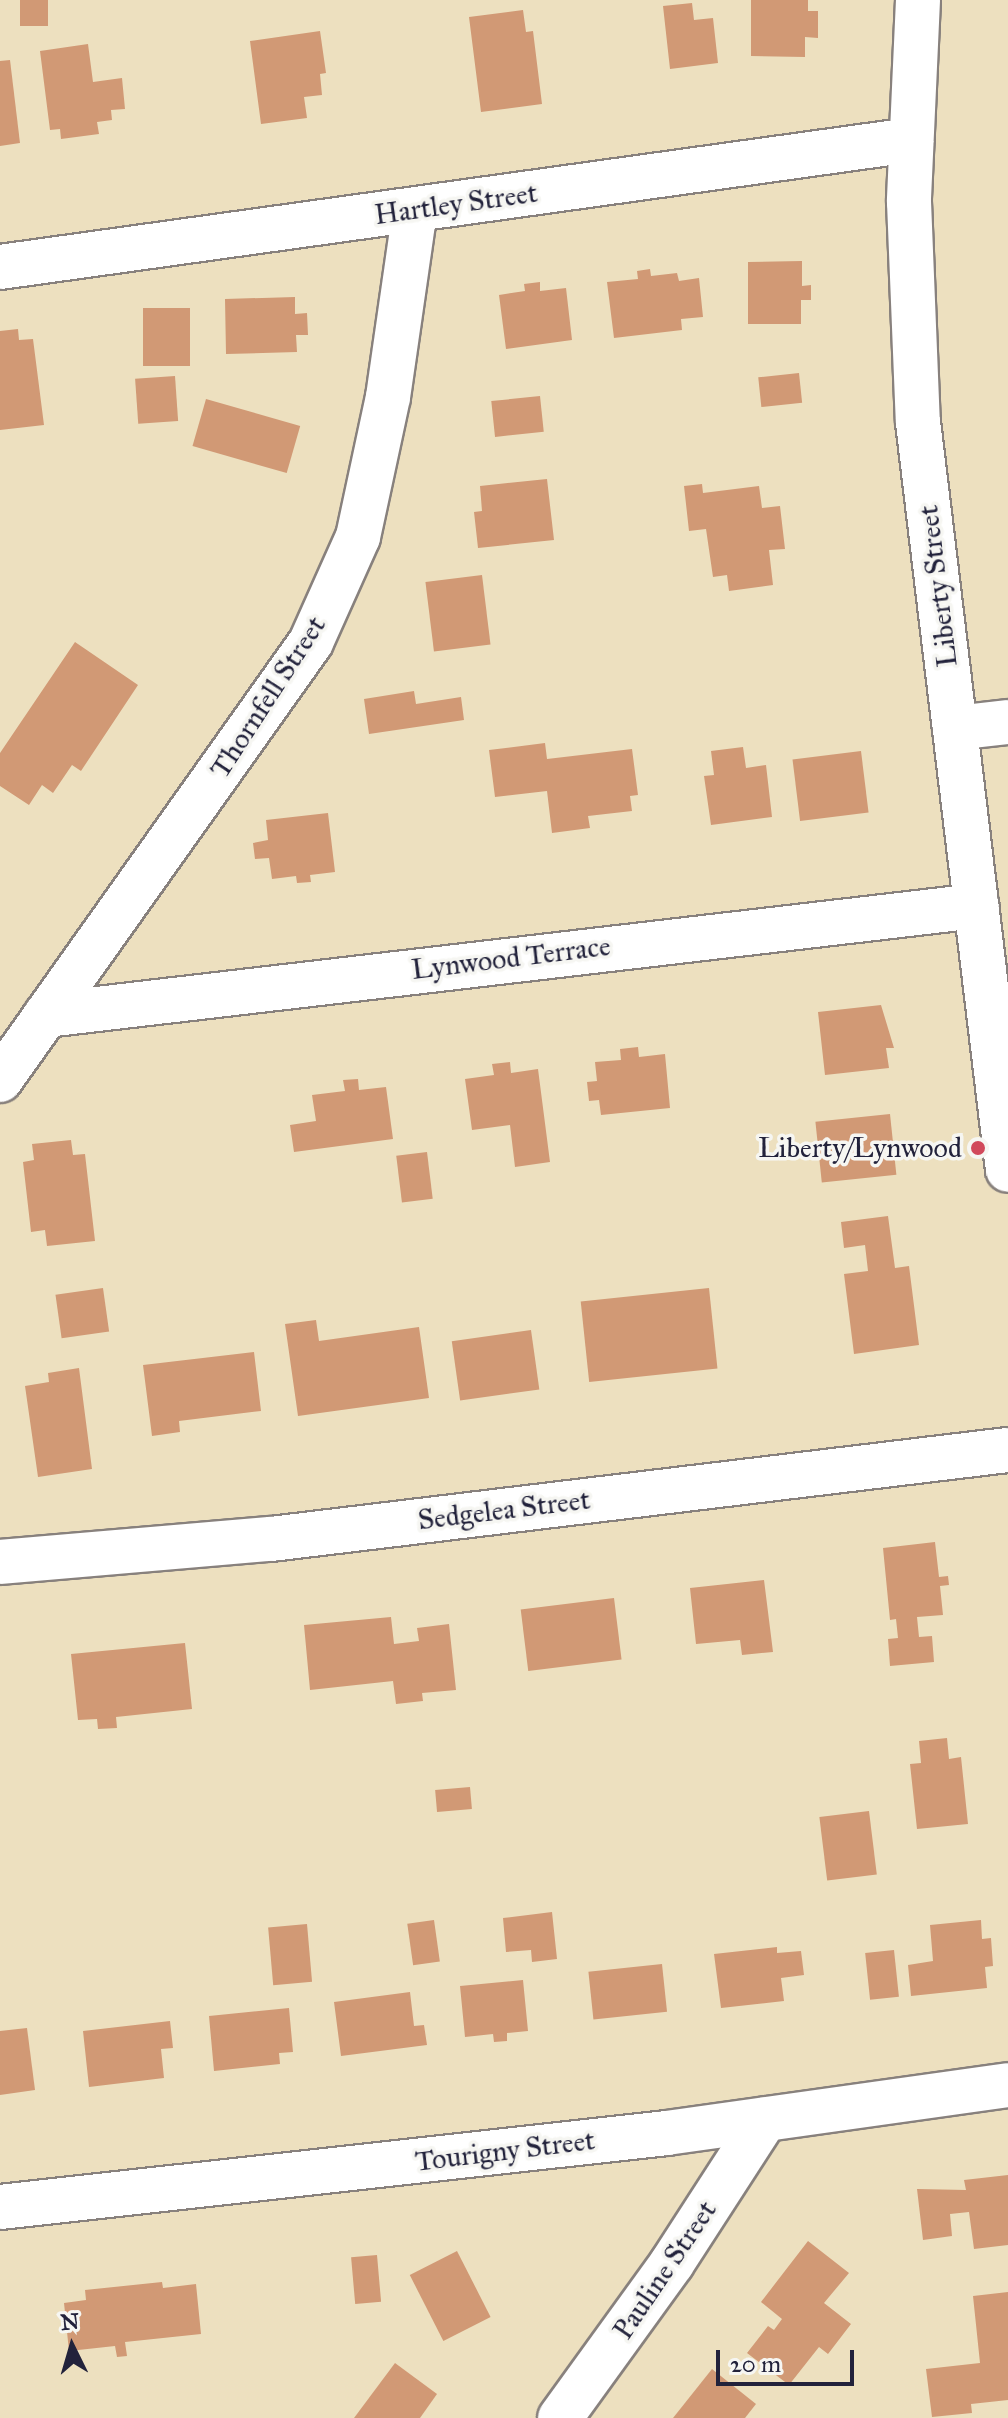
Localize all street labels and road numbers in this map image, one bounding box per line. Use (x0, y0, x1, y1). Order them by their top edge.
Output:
street label: Hartley Street (372, 176, 540, 232)
street label: Liberty Street (911, 503, 965, 669)
street label: Thornfell Street (203, 610, 333, 784)
street label: Lynwood Terrace (410, 929, 612, 987)
street label: Sedgelea Street (416, 1483, 592, 1537)
street label: Tourigny Street (413, 2123, 597, 2179)
street label: Pauline Street (606, 2194, 724, 2346)

